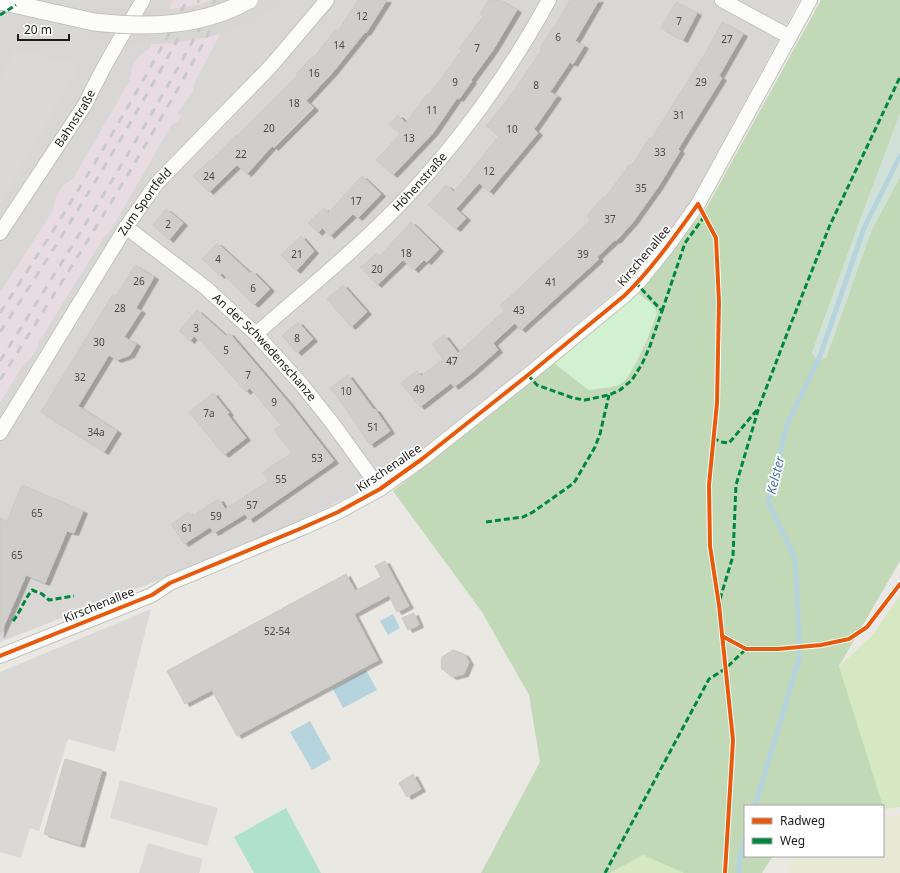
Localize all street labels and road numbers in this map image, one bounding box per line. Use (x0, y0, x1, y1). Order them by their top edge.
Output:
street label: Bahnstraße (50, 86, 99, 150)
street label: Höhenstraße (389, 148, 451, 215)
street label: Zum Sportfeld (114, 164, 175, 239)
street label: Kirschenallee (613, 221, 674, 290)
street label: An der Schwedenschanze (209, 289, 321, 405)
street label: Kirschenallee (353, 439, 425, 496)
street label: Kirschenallee (61, 583, 137, 626)

